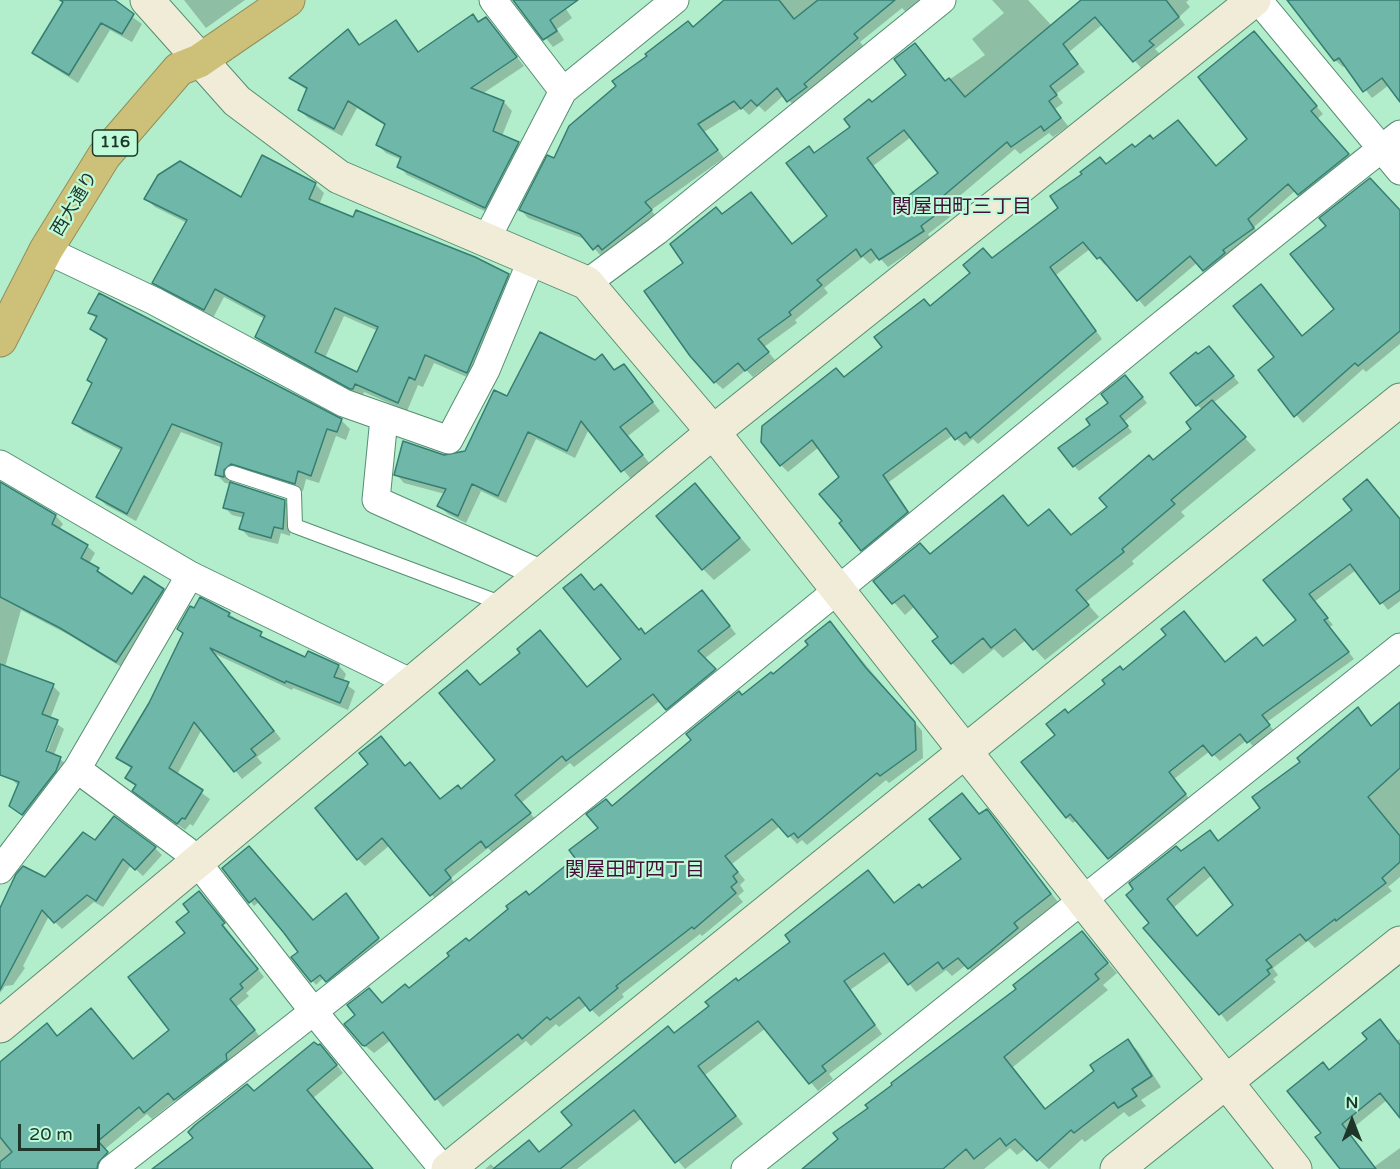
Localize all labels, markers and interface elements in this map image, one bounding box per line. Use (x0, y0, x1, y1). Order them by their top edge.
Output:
road number: 116 (92, 130, 138, 156)
street label: 西大通り (47, 168, 103, 240)
district label: 関屋田町三丁目 (892, 196, 1032, 220)
district label: 関屋田町四丁目 (565, 859, 705, 883)
north arrow (1322, 1091, 1382, 1151)
text: N (1346, 1093, 1358, 1113)
scale bar (21, 1112, 104, 1150)
text: 20 m (29, 1123, 73, 1145)

